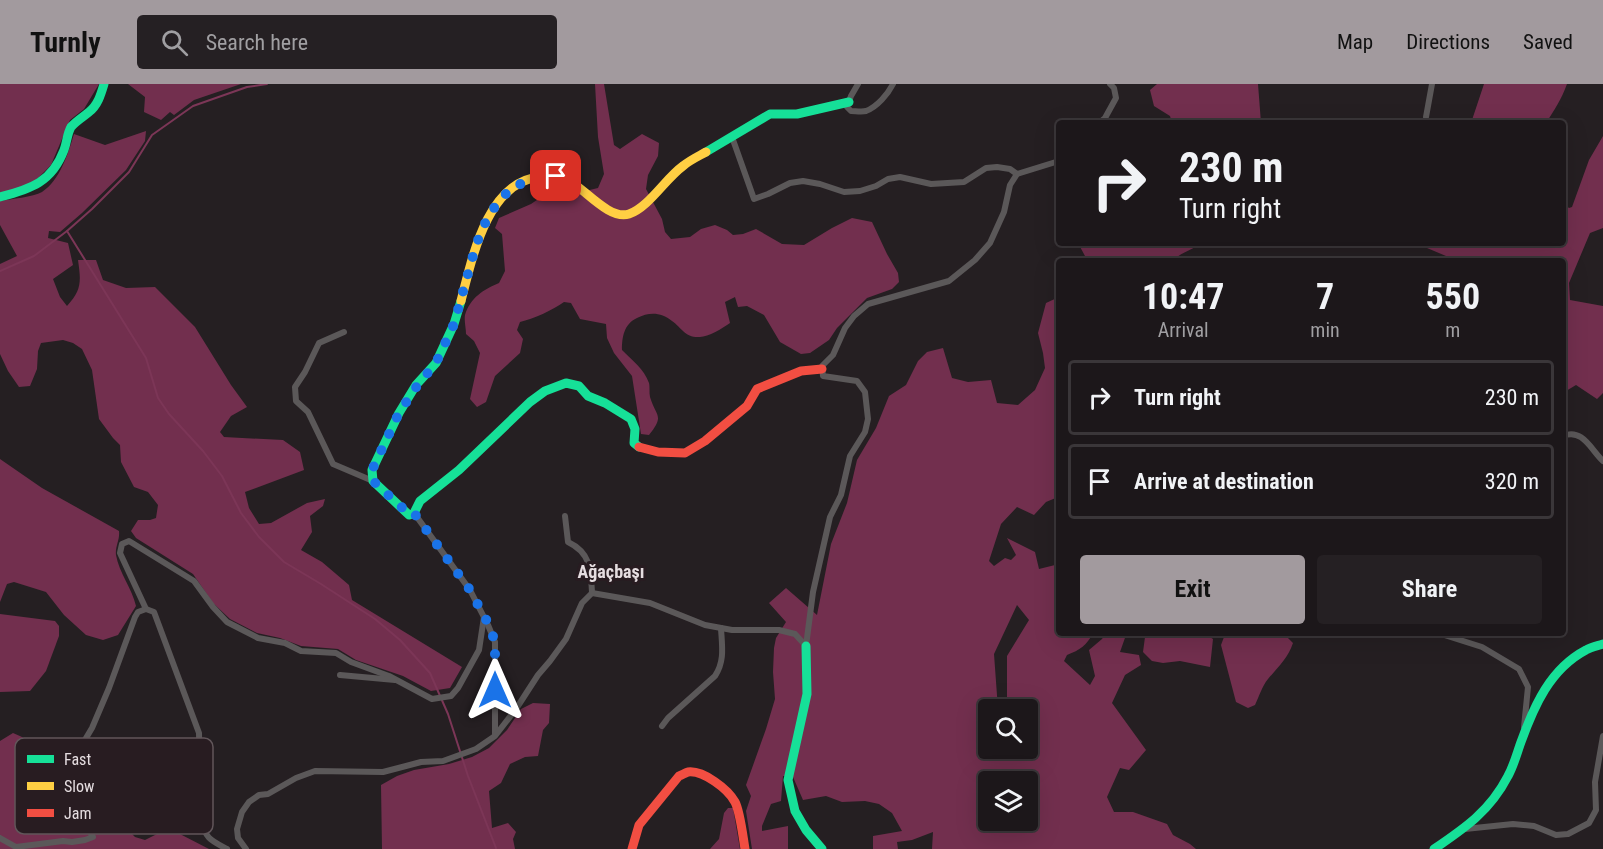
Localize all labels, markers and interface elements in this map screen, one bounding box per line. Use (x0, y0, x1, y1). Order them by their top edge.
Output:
search box (137, 15, 557, 69)
text: Turnly (30, 26, 101, 59)
icon: search (158, 26, 191, 59)
text: Search here (206, 30, 308, 55)
text: Map (1337, 30, 1373, 54)
text: Directions (1406, 30, 1490, 54)
text: Saved (1523, 30, 1573, 54)
text: 230 m (1179, 143, 1284, 192)
icon: right (1080, 144, 1158, 222)
pin (530, 150, 581, 201)
icon: arrive (539, 159, 572, 192)
text: Turn right (1179, 193, 1281, 225)
text: 10:47 (1142, 276, 1224, 318)
text: 7 (1316, 276, 1334, 318)
text: 550 (1426, 276, 1480, 318)
text: Arrival (1158, 318, 1209, 342)
text: min (1310, 318, 1340, 342)
text: m (1445, 318, 1460, 342)
icon: right (1083, 381, 1116, 414)
text: Turn right (1134, 385, 1221, 410)
text: 230 m (1485, 385, 1539, 410)
icon: arrive (1083, 465, 1116, 498)
text: Arrive at destination (1134, 469, 1314, 494)
text: 320 m (1485, 469, 1539, 494)
button: Exit (1080, 555, 1305, 624)
button: Share (1317, 555, 1542, 624)
district label: Ağaçbaşı (578, 561, 644, 582)
position arrow (463, 658, 527, 722)
map controls (978, 699, 1038, 831)
button: search (978, 699, 1038, 759)
legend (15, 738, 213, 834)
text: Fast (64, 750, 91, 769)
button: layers (978, 771, 1038, 831)
text: Slow (64, 777, 94, 796)
text: Jam (64, 804, 91, 823)

